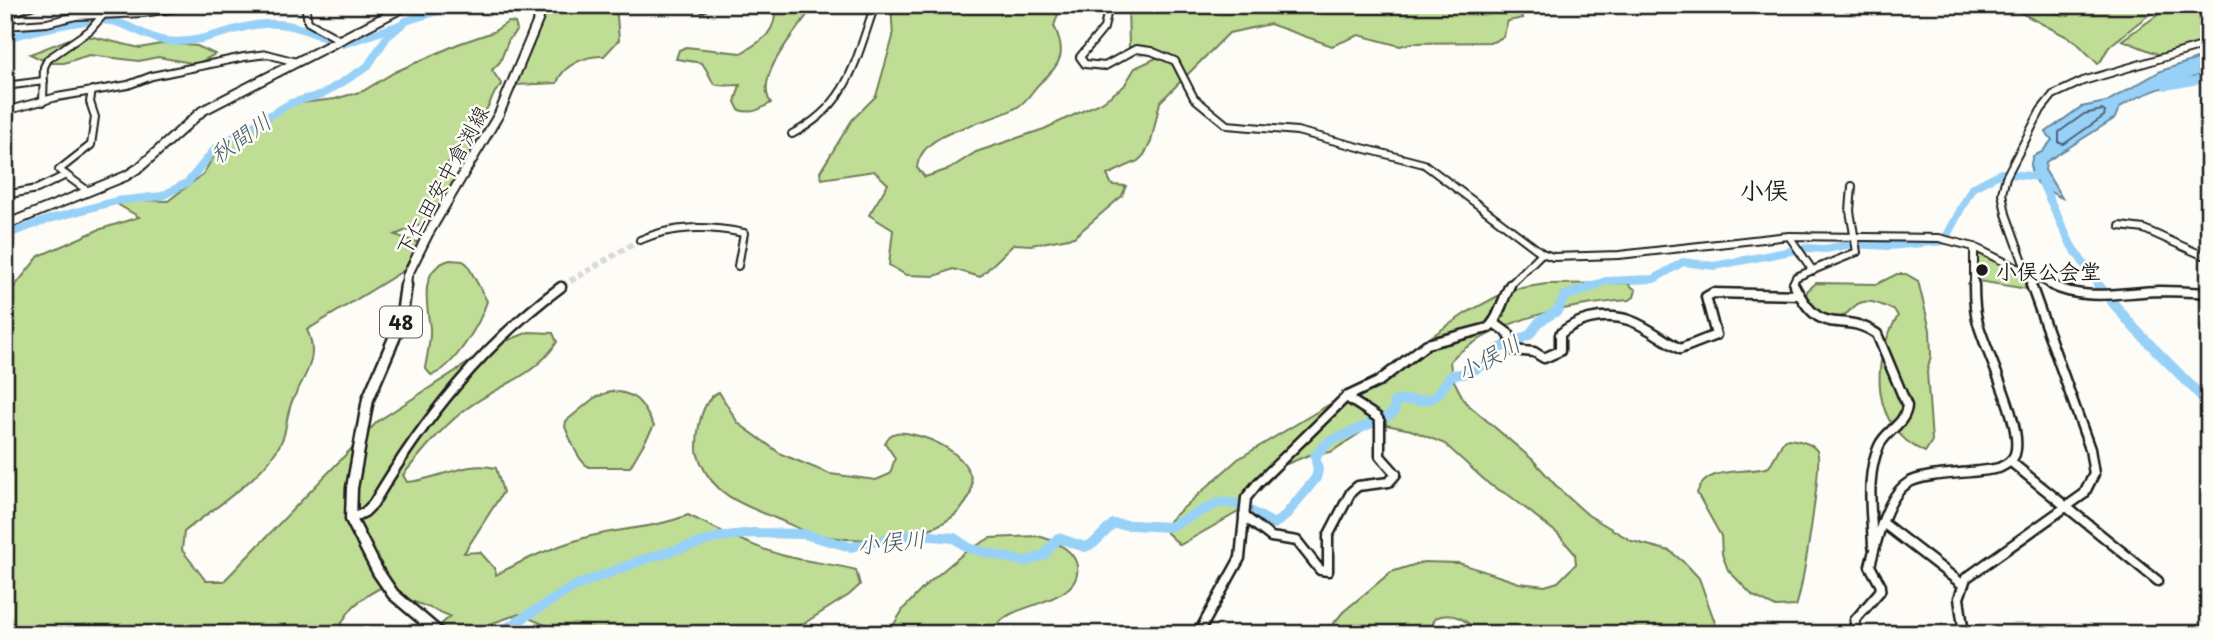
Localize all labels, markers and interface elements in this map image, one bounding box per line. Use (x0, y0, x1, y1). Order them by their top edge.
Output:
street label: 下仁田安中倉渕線 (386, 99, 496, 261)
water label: 秋間川 (202, 103, 278, 171)
district label: 小俣 (1740, 171, 1788, 207)
place label: 小俣公会堂 (1996, 254, 2101, 286)
marker: 小俣公会堂 (1974, 262, 1990, 278)
road number: 48 (380, 306, 422, 338)
water label: 小俣川 (1449, 325, 1527, 389)
water label: 小俣川 (855, 520, 927, 562)

